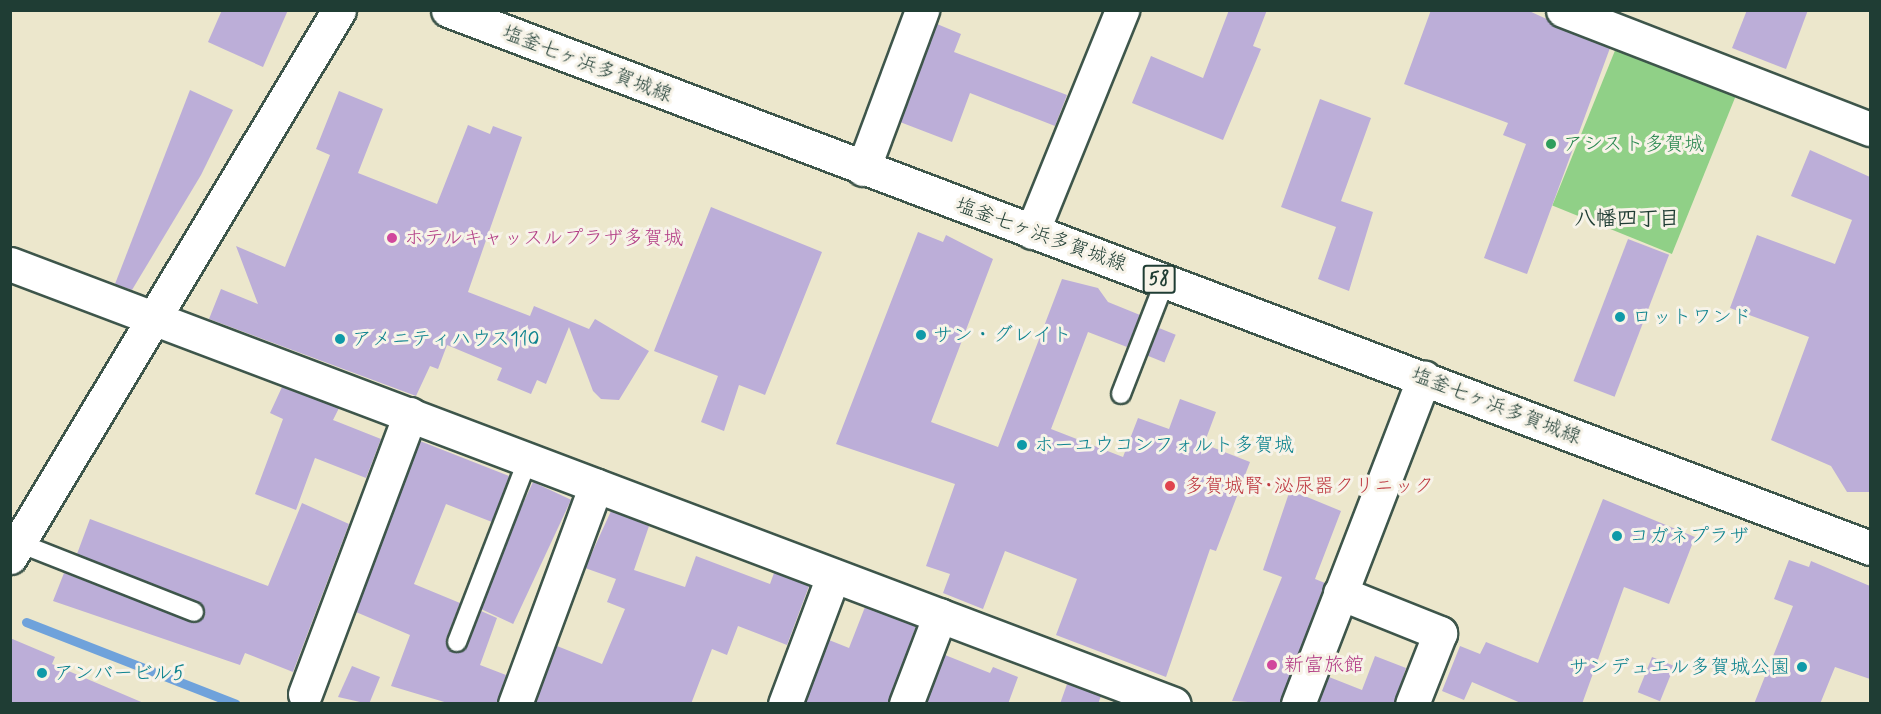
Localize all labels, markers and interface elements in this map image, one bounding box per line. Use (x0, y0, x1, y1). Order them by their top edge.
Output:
street label: 塩釜七ヶ浜多賀城線 (499, 21, 675, 107)
place label: アシスト多賀城 (1563, 132, 1703, 156)
marker: アシスト多賀城 (1544, 137, 1558, 151)
street label: 塩釜七ヶ浜多賀城線 (952, 193, 1130, 277)
district label: 八幡四丁目 (1575, 206, 1679, 232)
place label: ホテルキャッスルプラザ多賀城 (404, 226, 684, 250)
marker: ホテルキャッスルプラザ多賀城 (385, 231, 399, 245)
road number: 58 (1142, 264, 1176, 294)
place label: ロットワンド (1632, 305, 1752, 329)
marker: ロットワンド (1613, 310, 1627, 324)
place label: サン・グレイト (933, 323, 1073, 347)
place label: アメニティハウス110 (352, 327, 542, 351)
marker: サン・グレイト (914, 328, 928, 342)
marker: アメニティハウス110 (333, 332, 347, 346)
street label: 塩釜七ヶ浜多賀城線 (1408, 363, 1584, 449)
place label: ホーユウコンフォルト多賀城 (1034, 433, 1294, 457)
marker: ホーユウコンフォルト多賀城 (1015, 438, 1029, 452)
place label: 多賀城腎･泌尿器クリニック (1184, 474, 1434, 498)
marker: 多賀城腎･泌尿器クリニック (1161, 477, 1179, 495)
place label: コガネプラザ (1629, 524, 1749, 548)
marker: コガネプラザ (1610, 529, 1624, 543)
place label: 新富旅館 (1284, 653, 1364, 677)
place label: サンデュエル多賀城公園 (1570, 655, 1790, 679)
marker: 新富旅館 (1265, 658, 1279, 672)
marker: サンデュエル多賀城公園 (1795, 660, 1809, 674)
place label: アンバービル5 (54, 661, 186, 685)
marker: アンバービル5 (35, 666, 49, 680)

